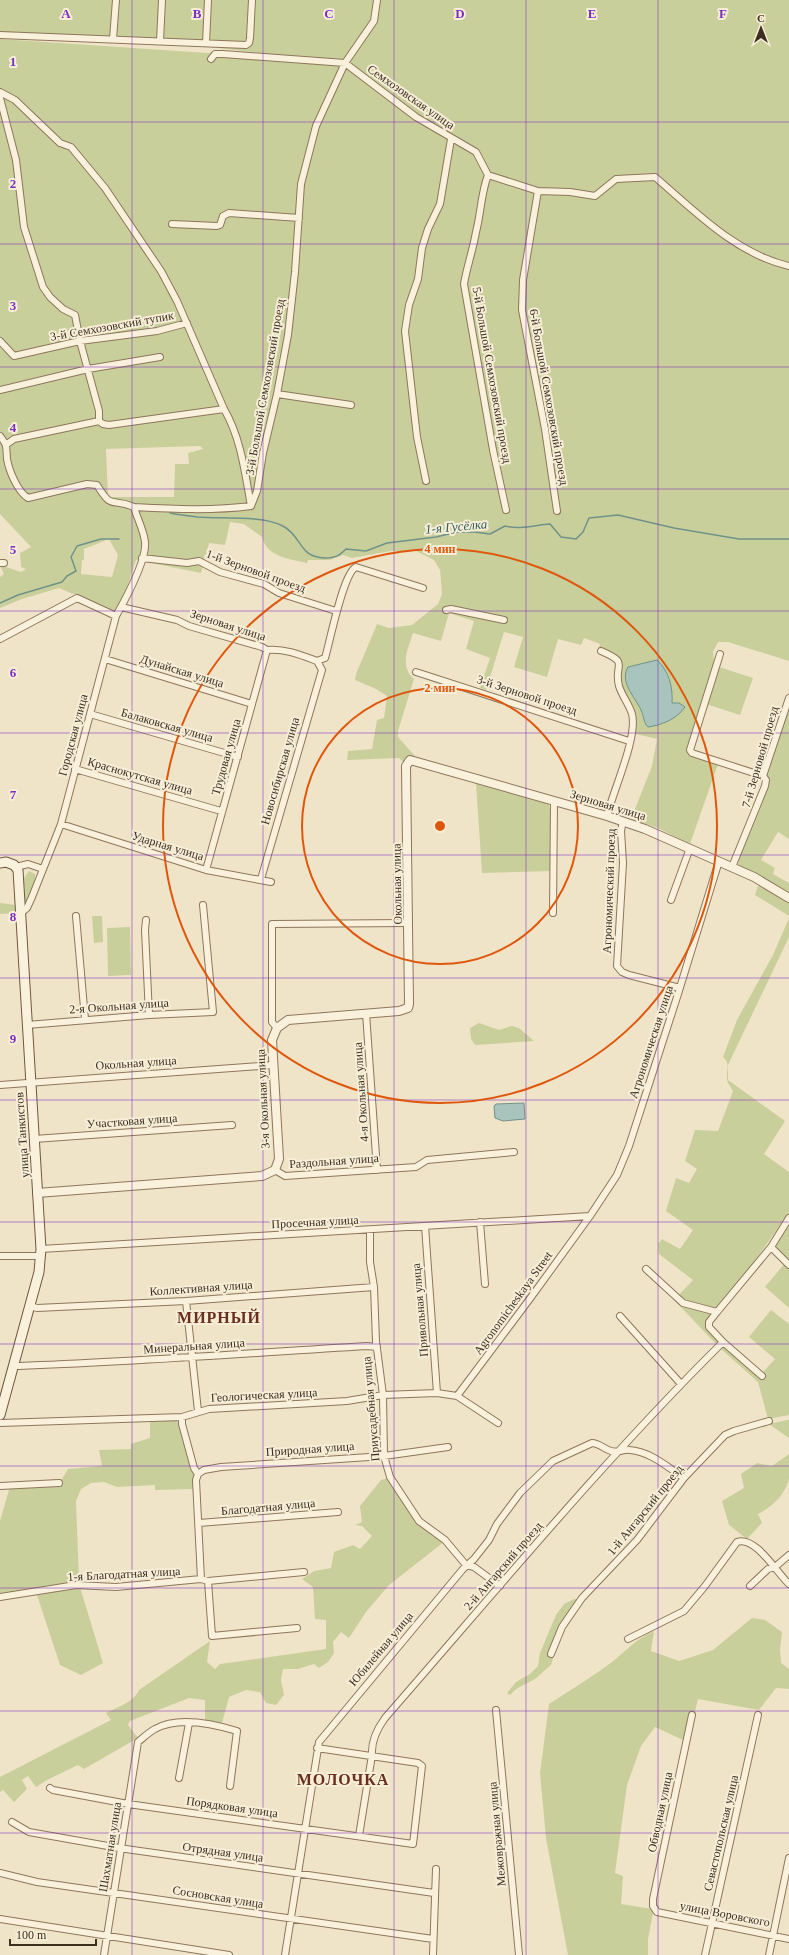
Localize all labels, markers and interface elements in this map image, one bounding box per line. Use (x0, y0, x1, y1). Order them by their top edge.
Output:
text: A (61, 6, 71, 21)
text: B (193, 6, 202, 21)
text: C (324, 6, 334, 21)
text: D (455, 6, 465, 21)
text: E (588, 6, 596, 21)
text: F (719, 6, 727, 21)
north arrow (741, 8, 781, 48)
text: С (757, 12, 765, 24)
text: 1 (10, 54, 16, 69)
street label: Семхозовская улица (365, 62, 458, 133)
text: 2 (10, 176, 16, 191)
street label: 5-й Большой Семхозовский проезд (470, 286, 514, 464)
text: 3 (10, 298, 17, 313)
street label: 3-й Большой Семхозовский проезд (243, 298, 287, 476)
street label: 3-й Семхозовский тупик (49, 308, 175, 344)
street label: 6-й Большой Семхозовский проезд (527, 308, 571, 486)
text: 4 (10, 420, 17, 435)
water label: 1-я Гусёлка (424, 516, 488, 537)
text: 5 (10, 542, 17, 557)
text: 4 мин (424, 542, 456, 556)
street label: 1-й Зерновой проезд (204, 546, 308, 596)
street label: Зерновая улица (188, 606, 268, 644)
street label: Дунайская улица (138, 652, 226, 691)
text: 6 (10, 665, 17, 680)
street label: 3-й Зерновой проезд (475, 672, 579, 718)
text: 2 мин (424, 681, 456, 695)
street label: Городская улица (55, 692, 91, 777)
street label: Балаковская улица (119, 705, 215, 745)
street label: 7-й Зерновой проезд (739, 705, 781, 809)
street label: Новосибирская улица (258, 715, 302, 826)
street label: Трудовая улица (208, 716, 244, 797)
street label: Краснокутская улица (86, 754, 195, 798)
text: 7 (10, 787, 17, 802)
street label: Зерновая улица (568, 787, 648, 823)
centre of rings (433, 819, 447, 833)
street label: Ударная улица (130, 828, 206, 864)
street label: Агрономический проезд (600, 828, 618, 954)
street label: Окольная улица (389, 843, 405, 925)
text: 8 (10, 909, 17, 924)
street label: Агрономическая улица (626, 983, 676, 1100)
street label: 2-я Окольная улица (69, 995, 170, 1016)
text: 9 (10, 1031, 17, 1046)
street label: 4-я Окольная улица (350, 1041, 371, 1142)
street label: 3-я Окольная улица (253, 1048, 273, 1149)
street label: Окольная улица (95, 1053, 178, 1073)
street label: улица Танкистов (12, 1091, 32, 1178)
street label: Участковая улица (86, 1111, 178, 1131)
street label: Раздольная улица (289, 1151, 380, 1171)
street label: Просечная улица (271, 1213, 360, 1231)
street label: Agronomicheskaya Street (471, 1248, 556, 1357)
street label: Привольная улица (409, 1262, 431, 1357)
street label: Коллективная улица (149, 1277, 254, 1299)
district label: МИРНЫЙ (177, 1308, 261, 1326)
street label: Минеральная улица (143, 1335, 246, 1357)
street label: Приусадебная улица (359, 1355, 383, 1462)
street label: Геологическая улица (210, 1385, 318, 1405)
street label: Природная улица (265, 1439, 355, 1459)
street label: 1-й Ангарский проезд (604, 1462, 686, 1558)
street label: Благодатная улица (220, 1496, 316, 1518)
street label: 2-й Ангарский проезд (461, 1519, 545, 1613)
street label: 1-я Благодатная улица (67, 1564, 182, 1584)
street label: Юбилейная улица (346, 1609, 417, 1689)
street label: Обводная улица (645, 1770, 676, 1854)
district label: МОЛОЧКА (297, 1771, 389, 1788)
street label: Севастопольская улица (701, 1773, 741, 1893)
street label: Межовражная улица (485, 1780, 509, 1887)
street label: Порядковая улица (185, 1794, 279, 1820)
street label: Шахматная улица (96, 1800, 124, 1893)
street label: Отрядная улица (182, 1839, 265, 1865)
street label: Сосновская улица (171, 1883, 265, 1911)
street label: улица Воровского (679, 1898, 771, 1930)
scale bar (10, 1921, 96, 1947)
text: 100 m (16, 1928, 47, 1942)

